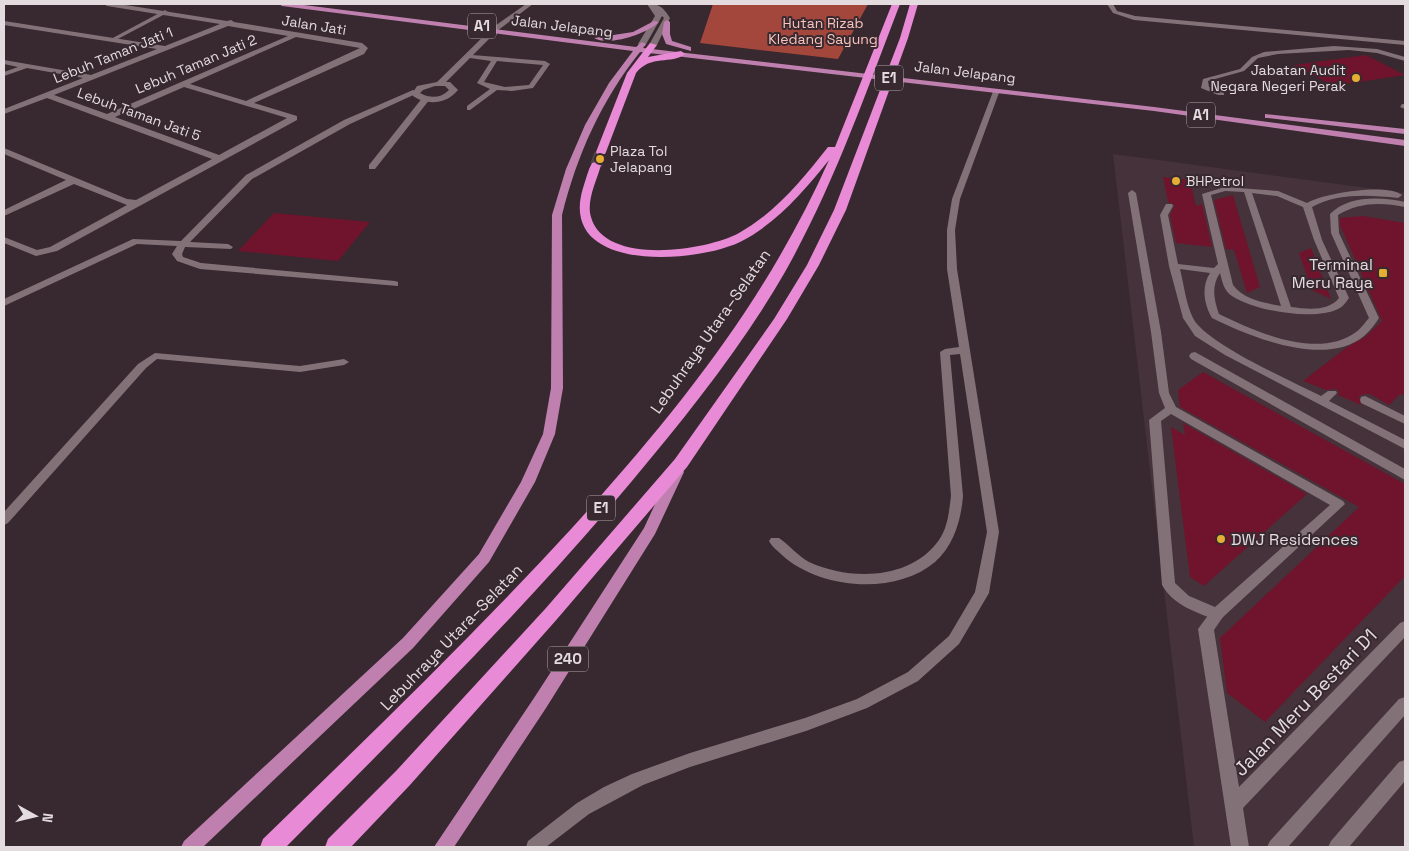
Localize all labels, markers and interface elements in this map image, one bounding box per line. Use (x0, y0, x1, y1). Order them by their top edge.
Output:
street label: Jalan Jati (280, 11, 348, 39)
street label: Jalan Jelapang (510, 11, 614, 41)
road number: A1 (468, 14, 496, 38)
park label: Hutan Rizab Kledang Sayung (768, 14, 878, 48)
street label: Lebuh Taman Jati 1 (51, 23, 175, 87)
street label: Lebuh Taman Jati 2 (133, 30, 259, 98)
street label: Jalan Jelapang (913, 57, 1017, 87)
place label: Jabatan Audit Negara Negeri Perak (1210, 61, 1346, 95)
road number: E1 (875, 66, 903, 90)
marker: Jabatan Audit Negara Negeri Perak (1350, 72, 1362, 84)
street label: Lebuh Taman Jati 5 (75, 83, 203, 145)
road number: A1 (1187, 102, 1215, 128)
place label: Plaza Tol Jelapang (610, 142, 672, 176)
marker: Plaza Tol Jelapang (594, 153, 606, 165)
place label: BHPetrol (1186, 172, 1244, 190)
marker: BHPetrol (1170, 175, 1182, 187)
street label: Lebuhraya Utara–Selatan (646, 245, 775, 418)
place label: Terminal Meru Raya (1292, 254, 1373, 293)
marker: Terminal Meru Raya (1377, 267, 1389, 279)
road number: E1 (587, 496, 615, 520)
place label: DWJ Residences (1231, 529, 1358, 550)
marker: DWJ Residences (1215, 533, 1227, 545)
street label: Lebuhraya Utara–Selatan (376, 560, 527, 715)
street label: Jalan Meru Bestari D1 (1228, 623, 1382, 781)
road number: 240 (548, 646, 588, 672)
north arrow (10, 791, 60, 841)
text: N (38, 812, 57, 824)

